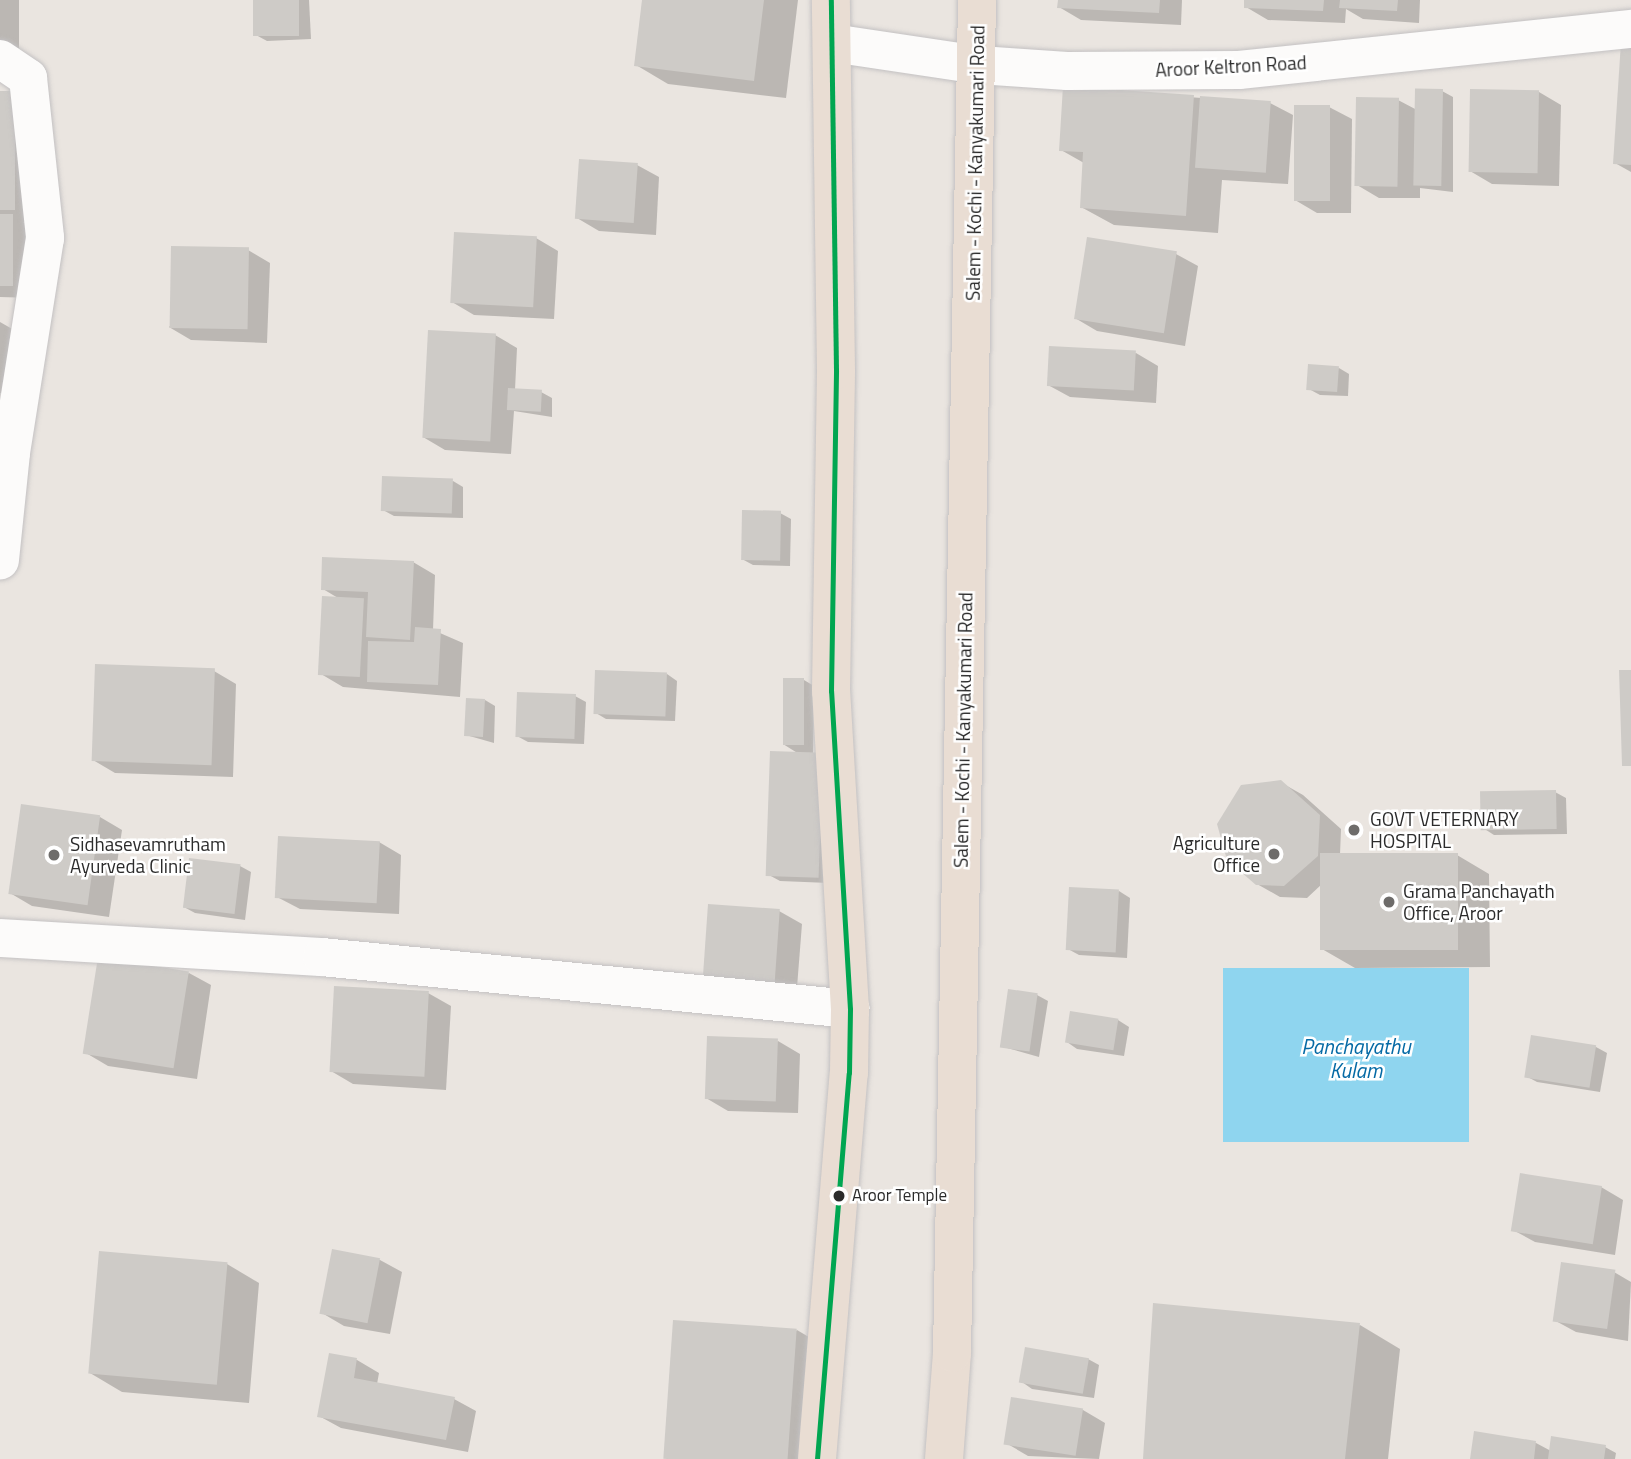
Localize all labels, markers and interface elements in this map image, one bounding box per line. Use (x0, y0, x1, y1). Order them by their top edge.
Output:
street label: Salem - Kochi - Kanyakumari Road (961, 25, 989, 301)
street label: Aroor Keltron Road (1155, 51, 1307, 81)
street label: Salem - Kochi - Kanyakumari Road (949, 592, 977, 868)
place label: GOVT VETERNARY HOSPITAL (1370, 808, 1519, 852)
marker: GOVT VETERNARY HOSPITAL (1344, 820, 1364, 840)
place label: Agriculture Office (1173, 832, 1260, 876)
place label: Sidhasevamrutham Ayurveda Clinic (70, 833, 226, 877)
marker: Sidhasevamrutham Ayurveda Clinic (44, 845, 64, 865)
marker: Agriculture Office (1266, 846, 1282, 862)
place label: Grama Panchayath Office, Aroor (1403, 880, 1555, 924)
marker: Grama Panchayath Office, Aroor (1381, 894, 1397, 910)
water label: Panchayathu Kulam (1301, 1033, 1411, 1083)
place label: Aroor Temple (852, 1186, 947, 1206)
marker: Aroor Temple (832, 1189, 846, 1203)

